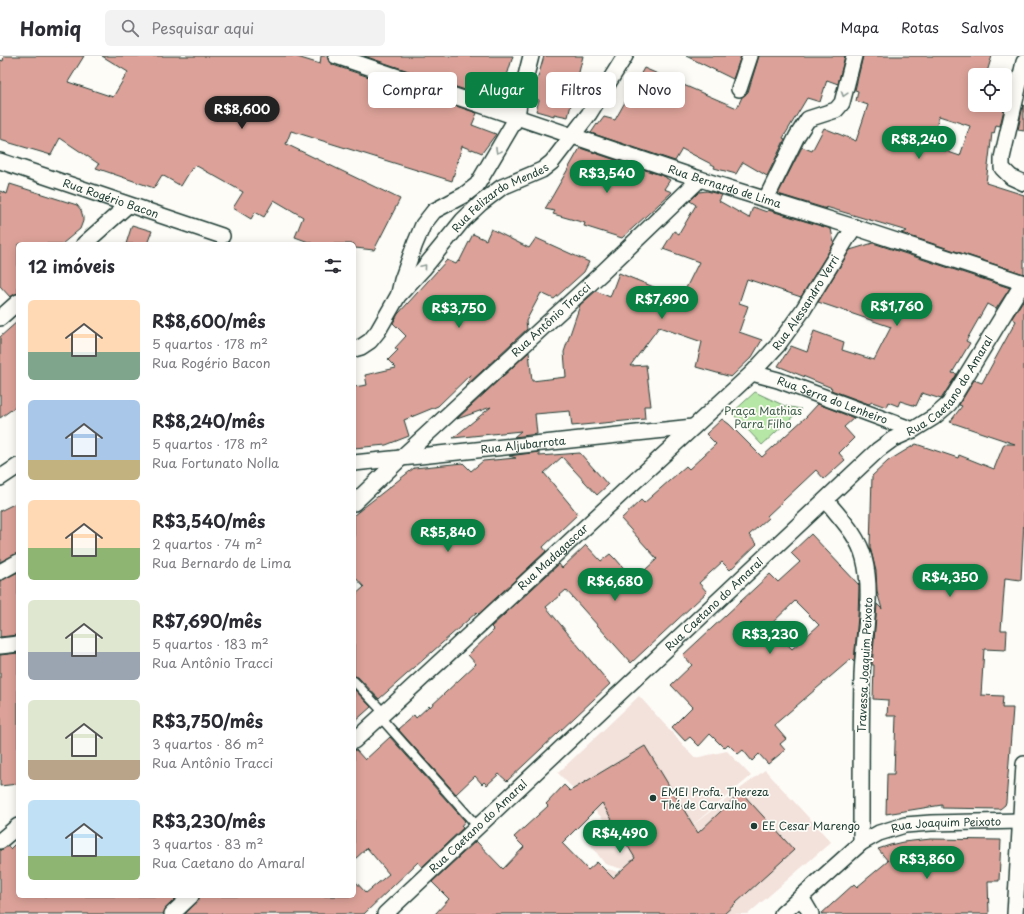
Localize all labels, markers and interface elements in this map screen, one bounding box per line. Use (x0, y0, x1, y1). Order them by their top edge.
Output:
search box (105, 10, 385, 46)
text: Homiq (20, 14, 81, 42)
text: Pesquisar aqui (151, 16, 254, 39)
icon: search (119, 17, 141, 39)
text: Mapa (840, 17, 879, 38)
text: Rotas (901, 17, 939, 38)
text: Salvos (961, 17, 1004, 38)
map controls (968, 68, 1012, 112)
button: locate (968, 68, 1012, 112)
chip: Comprar (368, 72, 457, 108)
chip: Alugar (465, 72, 538, 108)
chip: Filtros (546, 72, 616, 108)
chip: Novo (624, 72, 685, 108)
one-way arrow (840, 90, 849, 97)
pin: R$8,600 (205, 96, 279, 130)
text: R$8,600 (214, 99, 270, 118)
pin: R$8,240 (882, 126, 956, 160)
text: R$8,240 (891, 129, 947, 148)
one-way arrow (495, 146, 502, 154)
street label: Rua Felizardo Mendes (447, 159, 552, 236)
pin: R$3,540 (570, 160, 644, 194)
street label: Rua Bernardo de Lima (666, 160, 784, 212)
text: R$3,540 (579, 163, 635, 182)
street label: Rua Rogério Bacon (61, 174, 161, 222)
street label: Rua Alessandro Verri (768, 251, 843, 354)
text: 12 imóveis (28, 253, 115, 279)
icon: filters (322, 255, 344, 277)
one-way arrow (420, 265, 427, 272)
street label: Rua Antônio Tracci (507, 278, 594, 361)
pin: R$7,690 (625, 286, 699, 320)
text: R$7,690 (635, 289, 689, 308)
pin: R$1,760 (860, 293, 934, 327)
pin: R$3,750 (422, 295, 496, 329)
text: R$1,760 (870, 296, 924, 315)
text: R$3,750 (432, 298, 486, 317)
text: R$8,600/mês (152, 308, 266, 334)
icon: home (60, 316, 108, 364)
street label: Rua Caetano do Amaral (904, 332, 997, 440)
text: 5 quartos · 178 m² (152, 334, 268, 353)
text: Rua Rogério Bacon (152, 353, 270, 372)
street label: Rua Serra do Lenheiro (775, 371, 890, 428)
park label: Praça Mathias Parra Filho (724, 402, 802, 432)
text: R$8,240/mês (152, 408, 265, 434)
icon: home (60, 416, 108, 464)
street label: Rua Aljubarrota (480, 432, 566, 458)
text: 5 quartos · 178 m² (152, 434, 268, 453)
text: Rua Fortunato Nolla (152, 453, 279, 472)
text: R$3,540/mês (152, 508, 265, 534)
icon: home (60, 516, 108, 564)
pin: R$5,840 (411, 519, 485, 553)
street label: Rua Madagascar (513, 519, 592, 594)
text: R$5,840 (420, 522, 476, 541)
text: 2 quartos · 74 m² (152, 534, 263, 553)
text: Rua Bernardo de Lima (152, 553, 291, 572)
street label: Rua Caetano do Amaral (661, 553, 767, 654)
pin: R$4,350 (913, 564, 987, 598)
text: R$4,350 (922, 567, 978, 586)
pin: R$6,680 (578, 568, 652, 602)
text: R$6,680 (587, 571, 643, 590)
street label: Travessa Joaquim Peixoto (852, 597, 877, 733)
text: R$7,690/mês (152, 608, 262, 634)
icon: home (60, 616, 108, 664)
pin: R$3,230 (733, 621, 807, 655)
text: R$3,230 (742, 624, 798, 643)
text: 5 quartos · 183 m² (152, 634, 269, 653)
text: Rua Antônio Tracci (152, 653, 273, 672)
text: R$3,750/mês (152, 708, 263, 734)
icon: home (60, 716, 108, 764)
text: 3 quartos · 86 m² (152, 734, 264, 753)
text: Rua Antônio Tracci (152, 753, 273, 772)
street label: Rua Caetano do Amaral (425, 775, 531, 876)
place label: EMEI Profa. Thereza Thé de Carvalho (661, 783, 769, 813)
marker: EMEI Profa. Thereza Thé de Carvalho (648, 793, 658, 803)
text: R$3,230/mês (152, 808, 266, 834)
street label: Rua Joaquim Peixoto (889, 812, 1001, 837)
icon: home (60, 816, 108, 864)
place label: EE Cesar Marengo (762, 817, 860, 834)
pin: R$4,490 (583, 820, 657, 854)
marker: EE Cesar Marengo (749, 821, 759, 831)
text: R$4,490 (592, 823, 648, 842)
text: 3 quartos · 83 m² (152, 834, 263, 853)
pin: R$3,860 (890, 846, 964, 880)
text: R$3,860 (899, 849, 955, 868)
text: Rua Caetano do Amaral (152, 853, 305, 872)

